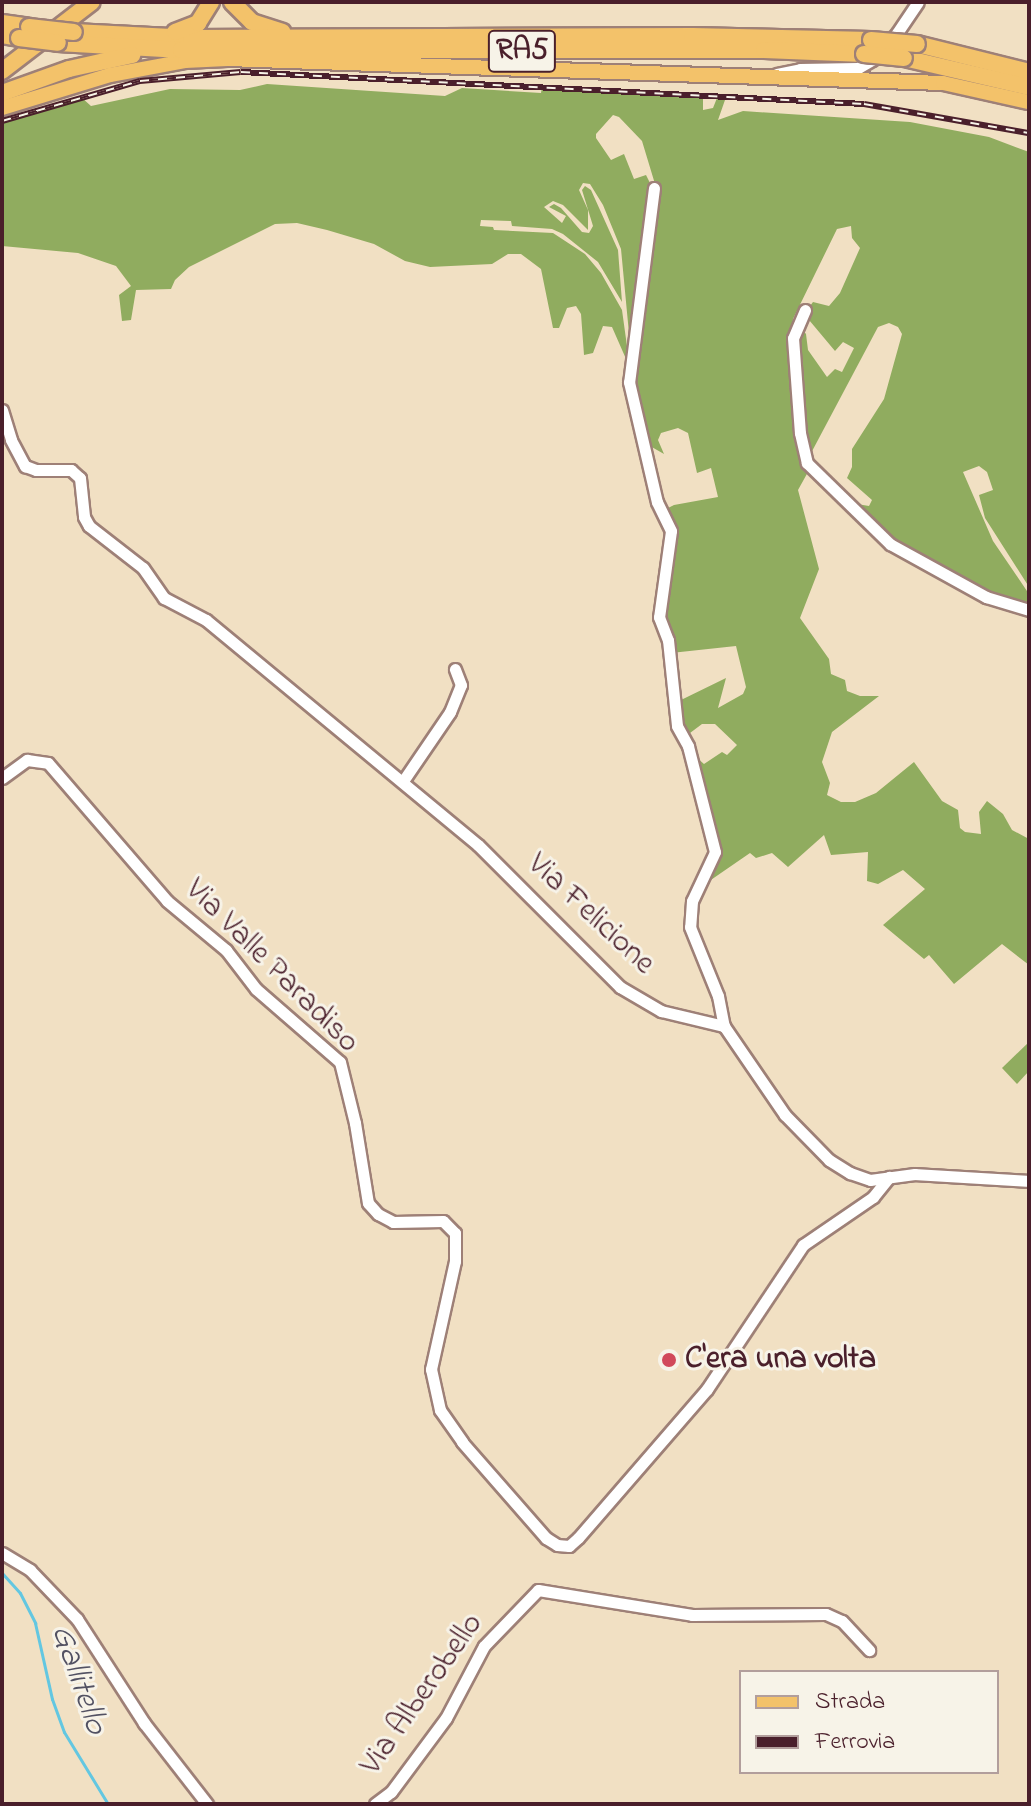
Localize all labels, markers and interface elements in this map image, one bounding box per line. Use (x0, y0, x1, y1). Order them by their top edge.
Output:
road number: RA5 (486, 25, 558, 77)
street label: Via Felicione (518, 846, 662, 984)
street label: Via Valle Paradiso (176, 872, 366, 1062)
place label: C'era una volta (685, 1341, 876, 1379)
marker: C'era una volta (660, 1351, 678, 1369)
street label: Via Alberobello (353, 1607, 493, 1783)
water label: Gallitello (40, 1620, 116, 1740)
legend (739, 1670, 999, 1774)
text: Strada (815, 1685, 885, 1720)
text: Ferrovia (815, 1725, 895, 1760)

